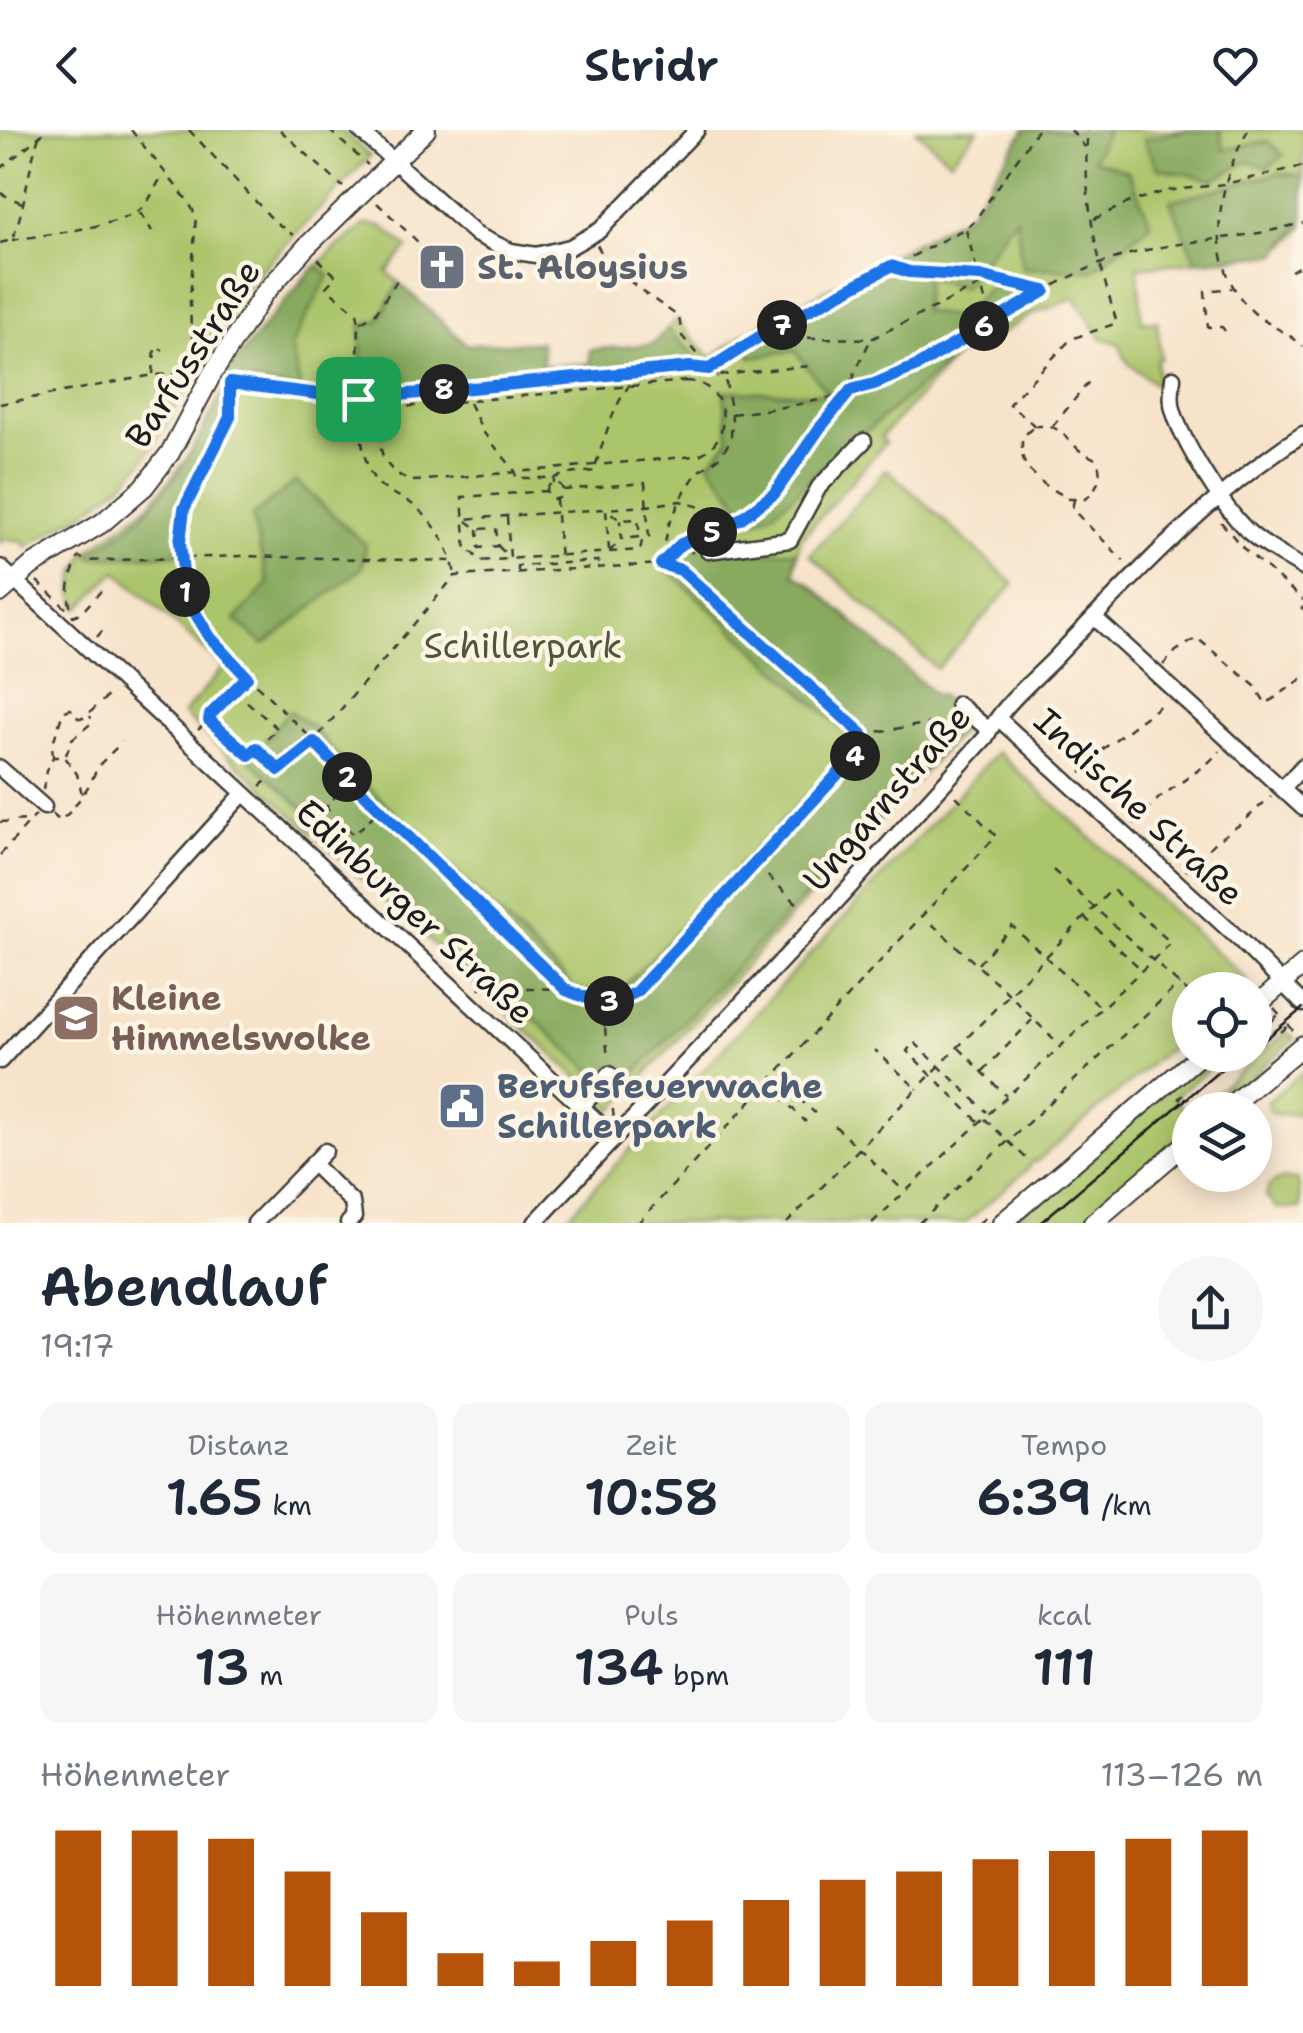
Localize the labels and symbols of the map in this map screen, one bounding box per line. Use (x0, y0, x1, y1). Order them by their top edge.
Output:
church icon: St. Aloysius (416, 241, 468, 293)
place label: St. Aloysius (477, 243, 688, 290)
street label: Barfusstraße (114, 250, 271, 457)
pin: 7 (757, 300, 807, 350)
pin: 6 (959, 301, 1009, 351)
pin (316, 357, 401, 442)
pin: 8 (419, 364, 469, 414)
pin: 5 (687, 507, 737, 557)
pin: 1 (160, 567, 210, 617)
park label: Schillerpark (424, 622, 622, 669)
street label: Ungarnstraße (792, 694, 981, 901)
street label: Indische Straße (1024, 697, 1254, 916)
pin: 4 (830, 731, 880, 781)
pin: 2 (322, 752, 372, 802)
street label: Edinburger Straße (286, 788, 545, 1035)
place label: Kleine Himmelswolke (111, 974, 371, 1061)
pin: 3 (584, 976, 634, 1026)
school or university icon: Kleine Himmelswolke (50, 992, 102, 1044)
place label: Berufsfeuerwache Schillerpark (497, 1062, 823, 1149)
public building icon: Berufsfeuerwache Schillerpark (436, 1080, 488, 1132)

